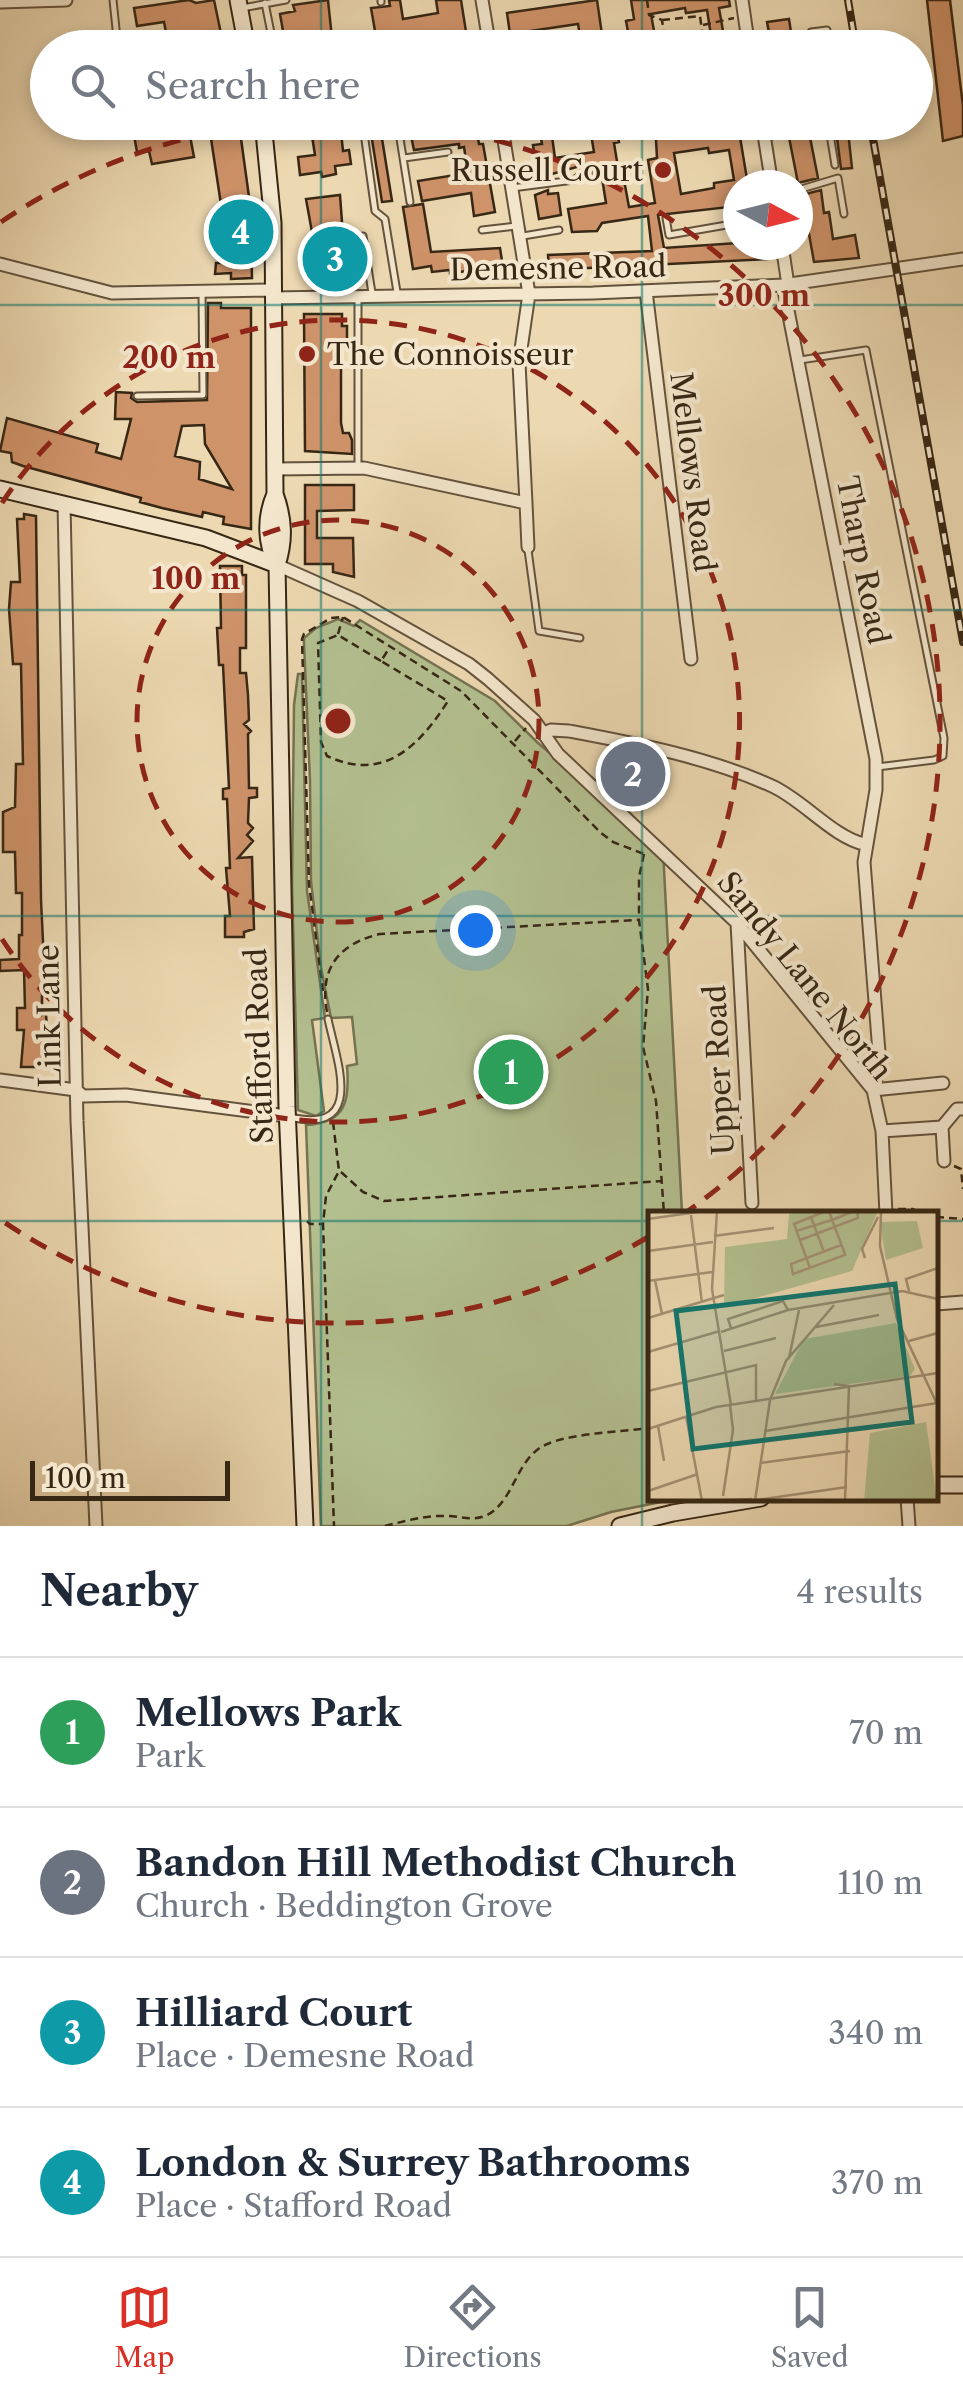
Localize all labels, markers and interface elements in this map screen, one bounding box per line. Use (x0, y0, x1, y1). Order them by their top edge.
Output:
search box (30, 30, 933, 140)
icon: search (65, 58, 120, 113)
text: Search here (145, 62, 360, 109)
place label: Russell Court (451, 152, 643, 189)
marker: Russell Court (652, 159, 674, 181)
north arrow (723, 170, 813, 260)
pin: 4 (208, 194, 274, 270)
pin: 3 (302, 222, 368, 296)
street label: Demesne Road (449, 248, 667, 288)
text: 300 m (718, 277, 810, 314)
place label: The Connoisseur (327, 336, 574, 373)
text: 200 m (122, 339, 216, 376)
marker: The Connoisseur (296, 343, 318, 365)
street label: Mellows Road (662, 370, 724, 574)
street label: Tharp Road (829, 473, 897, 647)
text: 100 m (152, 560, 241, 597)
centre of rings (320, 703, 356, 739)
pin: 2 (600, 736, 666, 812)
street label: Sandy Lane North (710, 864, 901, 1088)
your location (450, 905, 501, 956)
street label: Link Lane (29, 944, 69, 1088)
street label: Stafford Road (237, 948, 281, 1144)
street label: Upper Road (696, 984, 742, 1156)
pin: 1 (478, 1034, 544, 1110)
inset map (648, 1211, 938, 1501)
scale bar (30, 1456, 230, 1500)
text: 100 m (45, 1461, 126, 1495)
text: Nearby (40, 1565, 198, 1617)
text: 4 results (797, 1572, 923, 1611)
text: Mellows Park (135, 1689, 401, 1736)
text: 1 (65, 1713, 80, 1752)
text: 70 m (849, 1713, 923, 1752)
text: Park (135, 1736, 205, 1775)
text: Bandon Hill Methodist Church (135, 1839, 736, 1886)
text: 2 (63, 1863, 82, 1902)
text: 110 m (837, 1863, 923, 1902)
text: Church · Beddington Grove (135, 1886, 553, 1925)
text: Hilliard Court (135, 1989, 412, 2036)
text: 3 (63, 2013, 82, 2052)
text: 340 m (828, 2013, 923, 2052)
text: Place · Demesne Road (135, 2036, 474, 2075)
text: London & Surrey Bathrooms (135, 2139, 691, 2186)
text: 4 (63, 2163, 82, 2202)
text: 370 m (831, 2163, 923, 2202)
text: Place · Stafford Road (135, 2186, 452, 2225)
tab: Map (114, 2280, 175, 2374)
tab: Directions (403, 2280, 542, 2374)
tab: Saved (771, 2280, 849, 2374)

